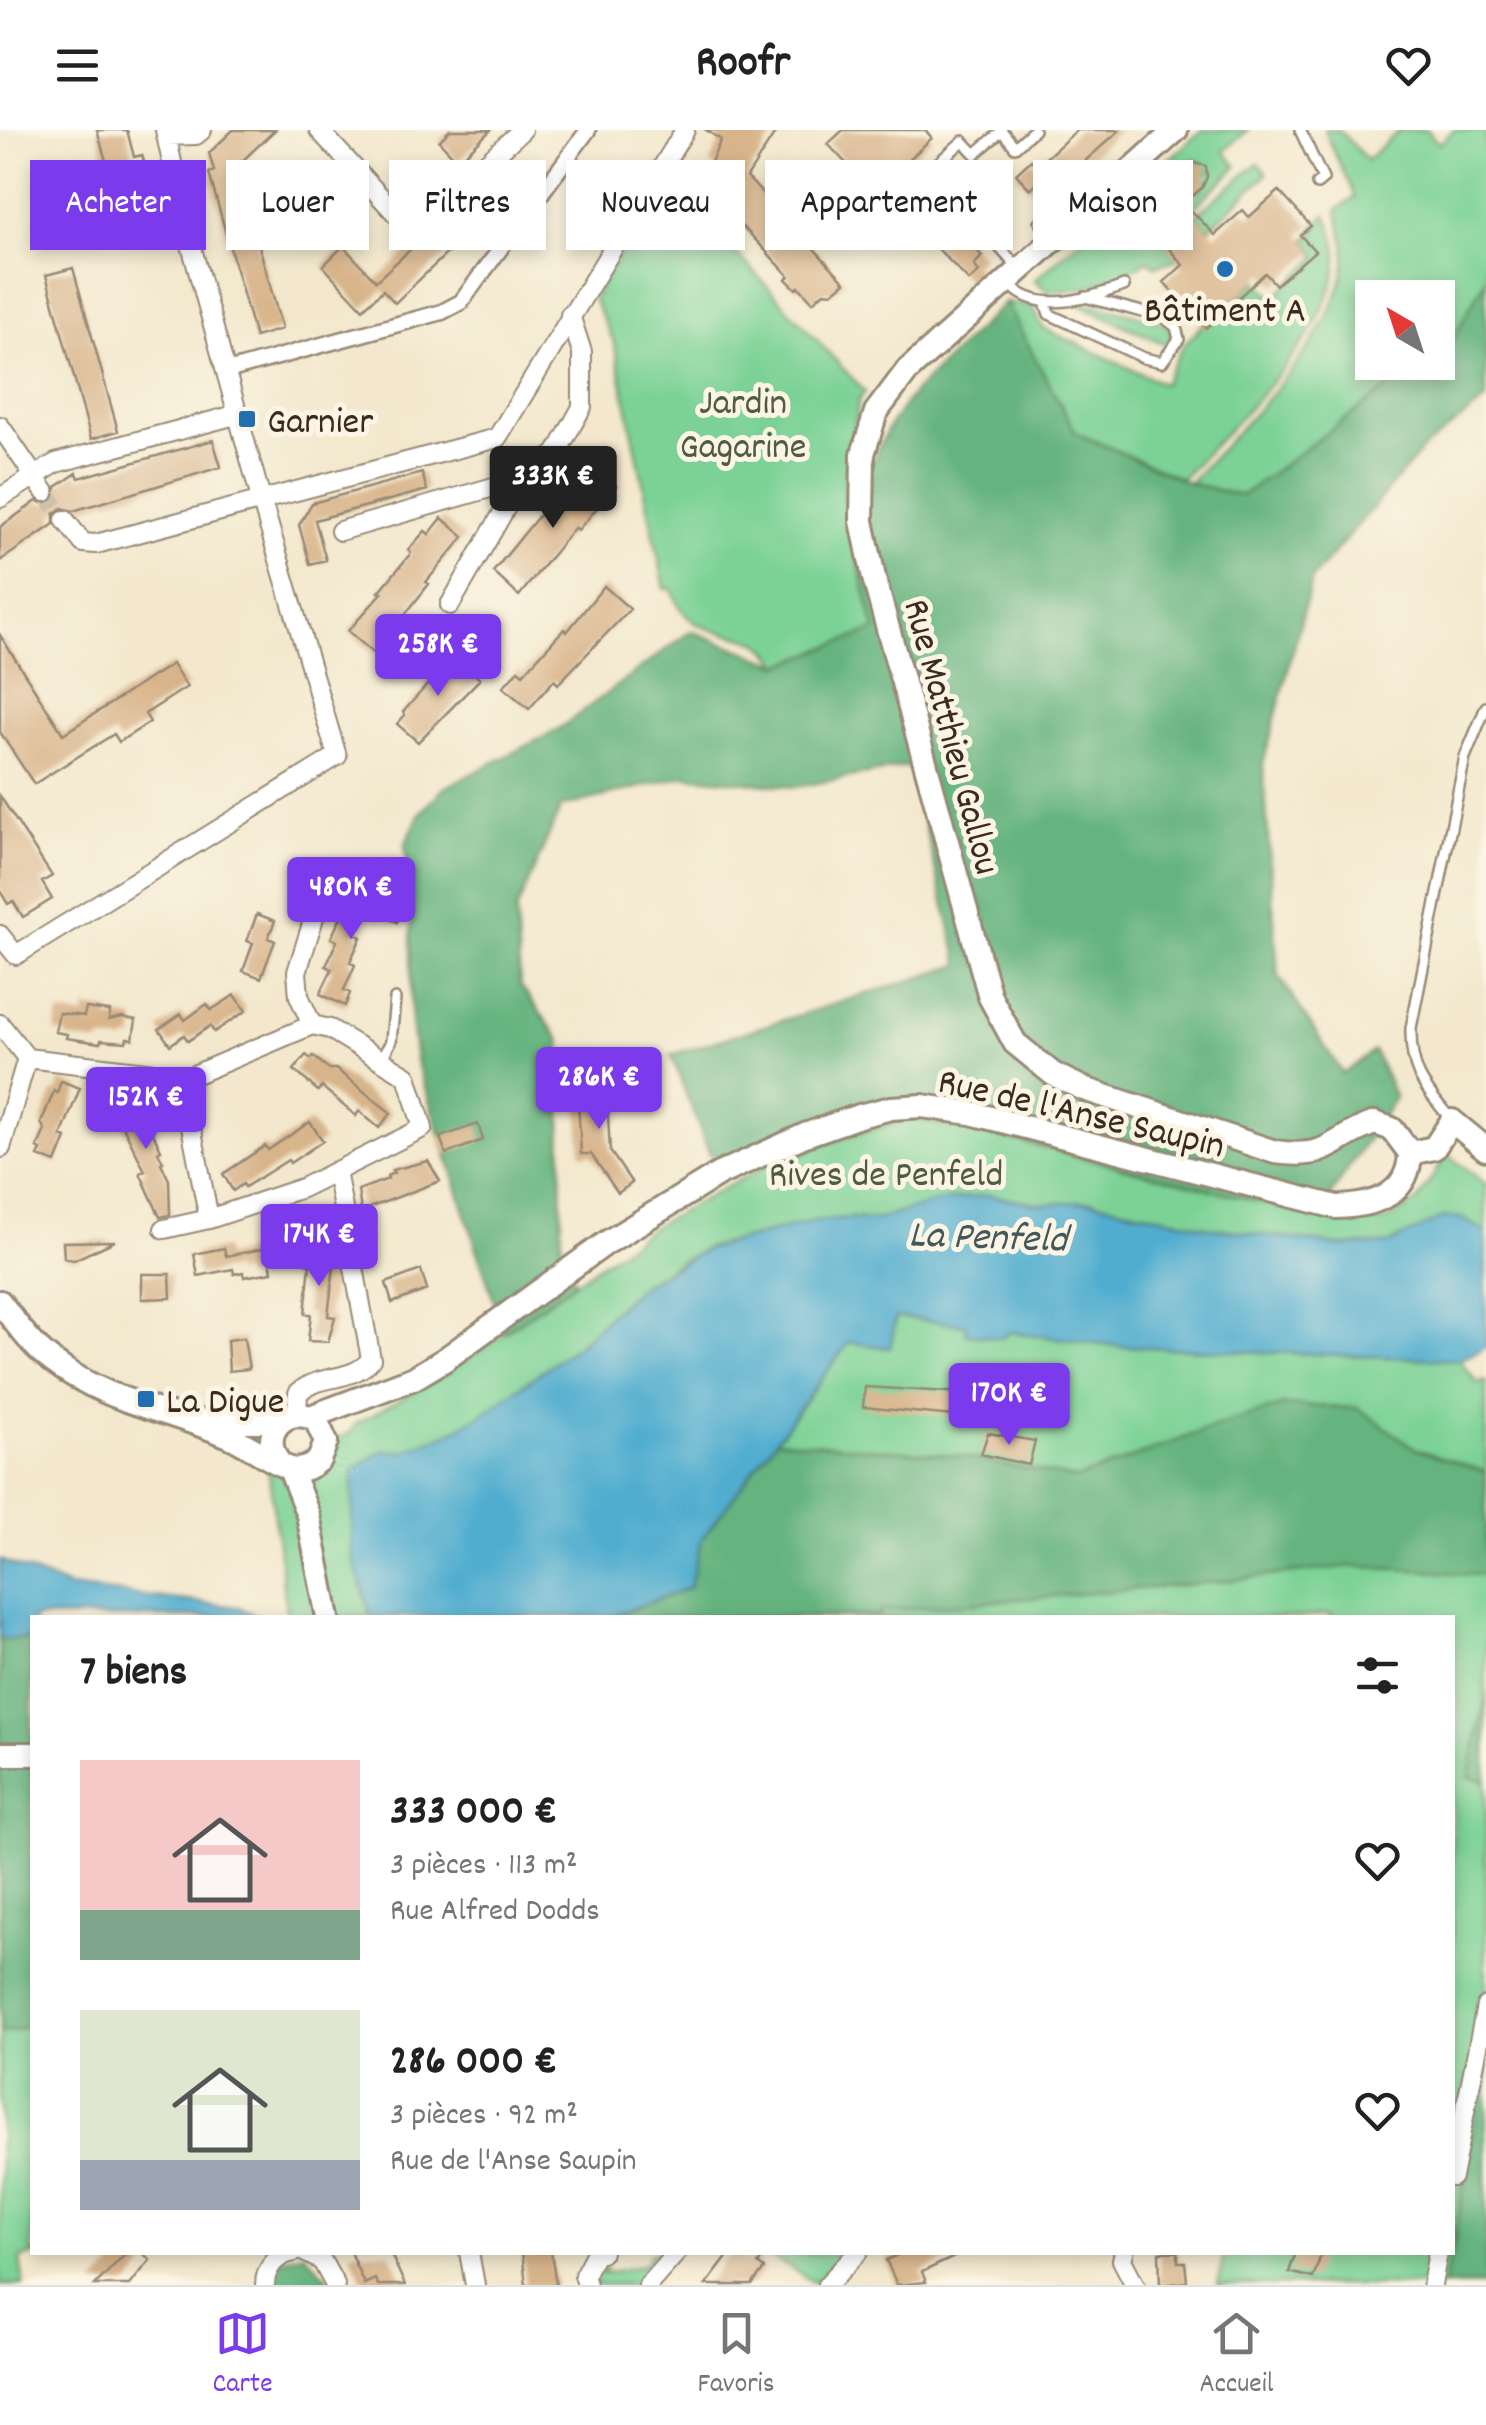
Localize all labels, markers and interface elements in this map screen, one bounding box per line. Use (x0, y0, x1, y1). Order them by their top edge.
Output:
text: Roofr (696, 33, 790, 97)
icon: menu (50, 38, 105, 93)
icon: heart (1381, 38, 1436, 93)
chip: Acheter (30, 160, 206, 250)
chip: Louer (226, 160, 369, 250)
chip: Filtres (389, 160, 546, 250)
chip: Nouveau (566, 160, 745, 250)
chip: Appartement (765, 160, 1013, 250)
chip: Maison (1033, 160, 1193, 250)
marker: Bâtiment A (1214, 258, 1236, 280)
north arrow (1355, 280, 1455, 380)
map controls (1355, 280, 1455, 380)
place label: Bâtiment A (1144, 286, 1306, 341)
park label: Jardin Gagarine (680, 378, 806, 477)
place label: Garnier (267, 397, 373, 452)
marker: Garnier (236, 408, 258, 430)
pin: 333K € (472, 446, 634, 531)
text: 333K € (512, 455, 594, 501)
street label: Rue Matthieu Gallou (886, 594, 1012, 881)
pin: 258K € (357, 614, 519, 699)
text: 258K € (397, 623, 479, 669)
pin: 480K € (270, 857, 432, 942)
text: 480K € (309, 866, 393, 912)
pin: 286K € (518, 1047, 680, 1132)
text: 286K € (558, 1056, 640, 1102)
street label: Rue de l'Anse Saupin (932, 1057, 1230, 1176)
pin: 152K € (65, 1067, 227, 1152)
text: 152K € (108, 1076, 184, 1122)
park label: Rives de Penfeld (769, 1150, 1003, 1205)
pin: 174K € (238, 1204, 400, 1289)
water label: La Penfeld (908, 1209, 1073, 1272)
text: 174K € (283, 1213, 355, 1259)
pin: 170K € (928, 1363, 1090, 1448)
text: 170K € (971, 1372, 1047, 1418)
place label: La Digue (166, 1377, 284, 1432)
marker: La Digue (135, 1388, 157, 1410)
text: 7 biens (80, 1645, 187, 1705)
icon: filters (1350, 1648, 1405, 1703)
text: 333 000 € (390, 1784, 557, 1844)
icon: home (160, 1800, 280, 1920)
icon: heart (1350, 1833, 1405, 1888)
text: 3 pièces · 113 m² (390, 1844, 578, 1890)
text: Rue Alfred Dodds (390, 1890, 600, 1936)
text: 286 000 € (390, 2034, 557, 2094)
icon: home (160, 2050, 280, 2170)
icon: heart (1350, 2083, 1405, 2138)
text: 3 pièces · 92 m² (390, 2094, 578, 2140)
text: Rue de l'Anse Saupin (390, 2140, 637, 2186)
tab: Carte (212, 2306, 273, 2406)
tab: Favoris (697, 2306, 775, 2406)
tab: Accueil (1200, 2306, 1273, 2406)

